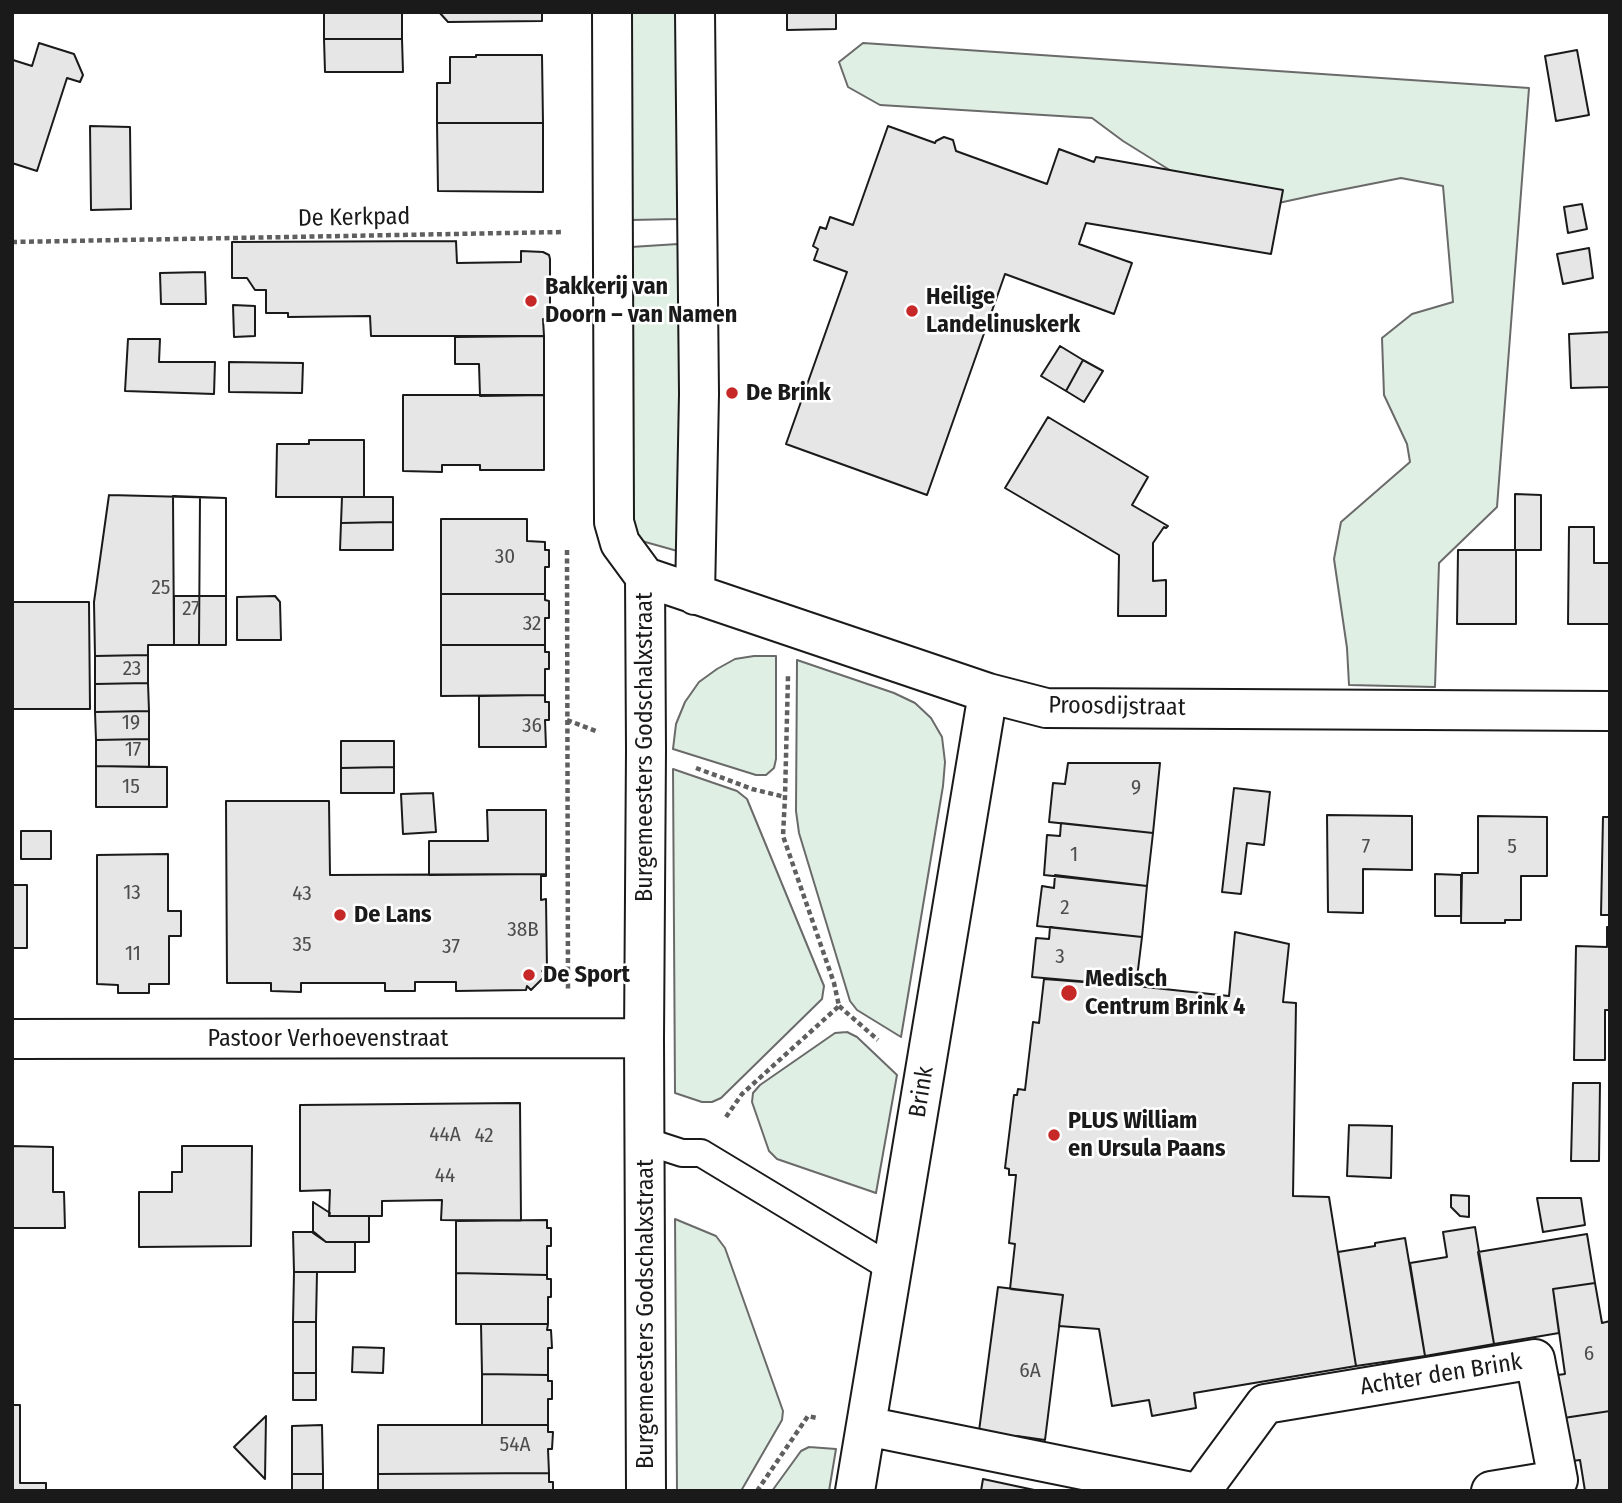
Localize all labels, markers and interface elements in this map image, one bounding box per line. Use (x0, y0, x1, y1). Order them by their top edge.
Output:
street label: De Kerkpad (298, 203, 410, 233)
place label: Bakkerij van Doorn – van Namen (545, 273, 737, 329)
place label: Heilige Landelinuskerk (926, 283, 1080, 339)
marker: Bakkerij van Doorn – van Namen (523, 293, 539, 309)
marker: Heilige Landelinuskerk (904, 303, 920, 319)
place label: De Brink (746, 379, 831, 407)
marker: De Brink (724, 385, 740, 401)
house number: 30 (495, 544, 515, 570)
house number: 25 (152, 575, 170, 601)
street label: Burgemeesters Godschalxstraat (631, 592, 659, 902)
house number: 27 (182, 596, 200, 622)
house number: 32 (523, 611, 541, 637)
house number: 23 (123, 656, 141, 682)
street label: Proosdijstraat (1048, 691, 1186, 723)
house number: 19 (122, 710, 140, 736)
house number: 36 (522, 713, 542, 739)
house number: 17 (125, 737, 141, 763)
house number: 15 (122, 774, 140, 800)
house number: 9 (1131, 775, 1141, 801)
house number: 7 (1362, 834, 1370, 860)
house number: 5 (1507, 834, 1517, 860)
house number: 1 (1070, 842, 1078, 868)
house number: 13 (123, 880, 141, 906)
house number: 43 (292, 881, 312, 907)
house number: 2 (1060, 895, 1070, 921)
place label: De Lans (354, 901, 431, 929)
marker: De Lans (332, 907, 348, 923)
house number: 38B (507, 917, 539, 943)
house number: 35 (292, 932, 312, 958)
house number: 37 (442, 934, 460, 960)
house number: 11 (125, 941, 141, 967)
house number: 3 (1055, 944, 1065, 970)
place label: De Sport (543, 961, 630, 989)
place label: Medisch Centrum Brink 4 (1085, 965, 1245, 1021)
marker: De Sport (521, 967, 537, 983)
marker: Medisch Centrum Brink 4 (1059, 983, 1079, 1003)
street label: Pastoor Verhoevenstraat (208, 1025, 448, 1053)
street label: Brink (904, 1064, 940, 1120)
place label: PLUS William en Ursula Paans (1068, 1107, 1225, 1163)
house number: 44A (429, 1122, 461, 1148)
house number: 42 (474, 1123, 494, 1149)
marker: PLUS William en Ursula Paans (1046, 1127, 1062, 1143)
street label: Burgemeesters Godschalxstraat (632, 1159, 660, 1469)
house number: 44 (435, 1163, 455, 1189)
house number: 6 (1584, 1341, 1594, 1367)
street label: Achter den Brink (1358, 1348, 1524, 1402)
house number: 6A (1019, 1358, 1041, 1384)
house number: 54A (500, 1432, 530, 1458)

